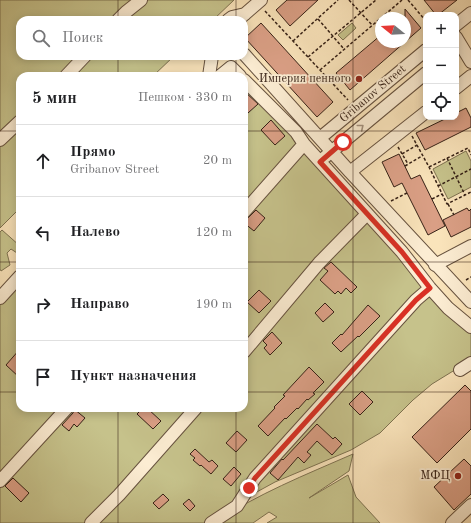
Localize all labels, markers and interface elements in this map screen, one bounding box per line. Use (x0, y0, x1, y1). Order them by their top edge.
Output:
north arrow (375, 12, 411, 48)
map controls (423, 12, 459, 120)
button: + (423, 12, 459, 48)
search box (16, 16, 248, 60)
icon: search (30, 27, 52, 49)
text: Поиск (62, 31, 103, 46)
button: − (423, 48, 459, 84)
street label: Gribanov Street (338, 63, 408, 125)
place label: Империя пенного (259, 73, 351, 85)
marker: Империя пенного (354, 74, 364, 84)
button: locate (423, 84, 459, 120)
text: 5 мин (32, 90, 77, 107)
text: Пешком · 330 m (138, 91, 232, 104)
one-way arrow (356, 124, 364, 131)
route start (334, 133, 352, 151)
text: Прямо (70, 145, 116, 160)
icon: ahead (32, 150, 54, 172)
text: 20 m (203, 154, 232, 167)
text: Gribanov Street (70, 163, 159, 176)
icon: left (32, 222, 54, 244)
text: Налево (70, 225, 120, 240)
text: 120 m (195, 226, 232, 239)
icon: right (32, 294, 54, 316)
text: Направо (70, 297, 129, 312)
text: 190 m (195, 298, 232, 311)
icon: arrive (32, 366, 54, 388)
text: Пункт назначения (70, 369, 197, 384)
place label: МФЦ (420, 470, 450, 482)
marker: МФЦ (453, 471, 463, 481)
route end (240, 479, 258, 497)

